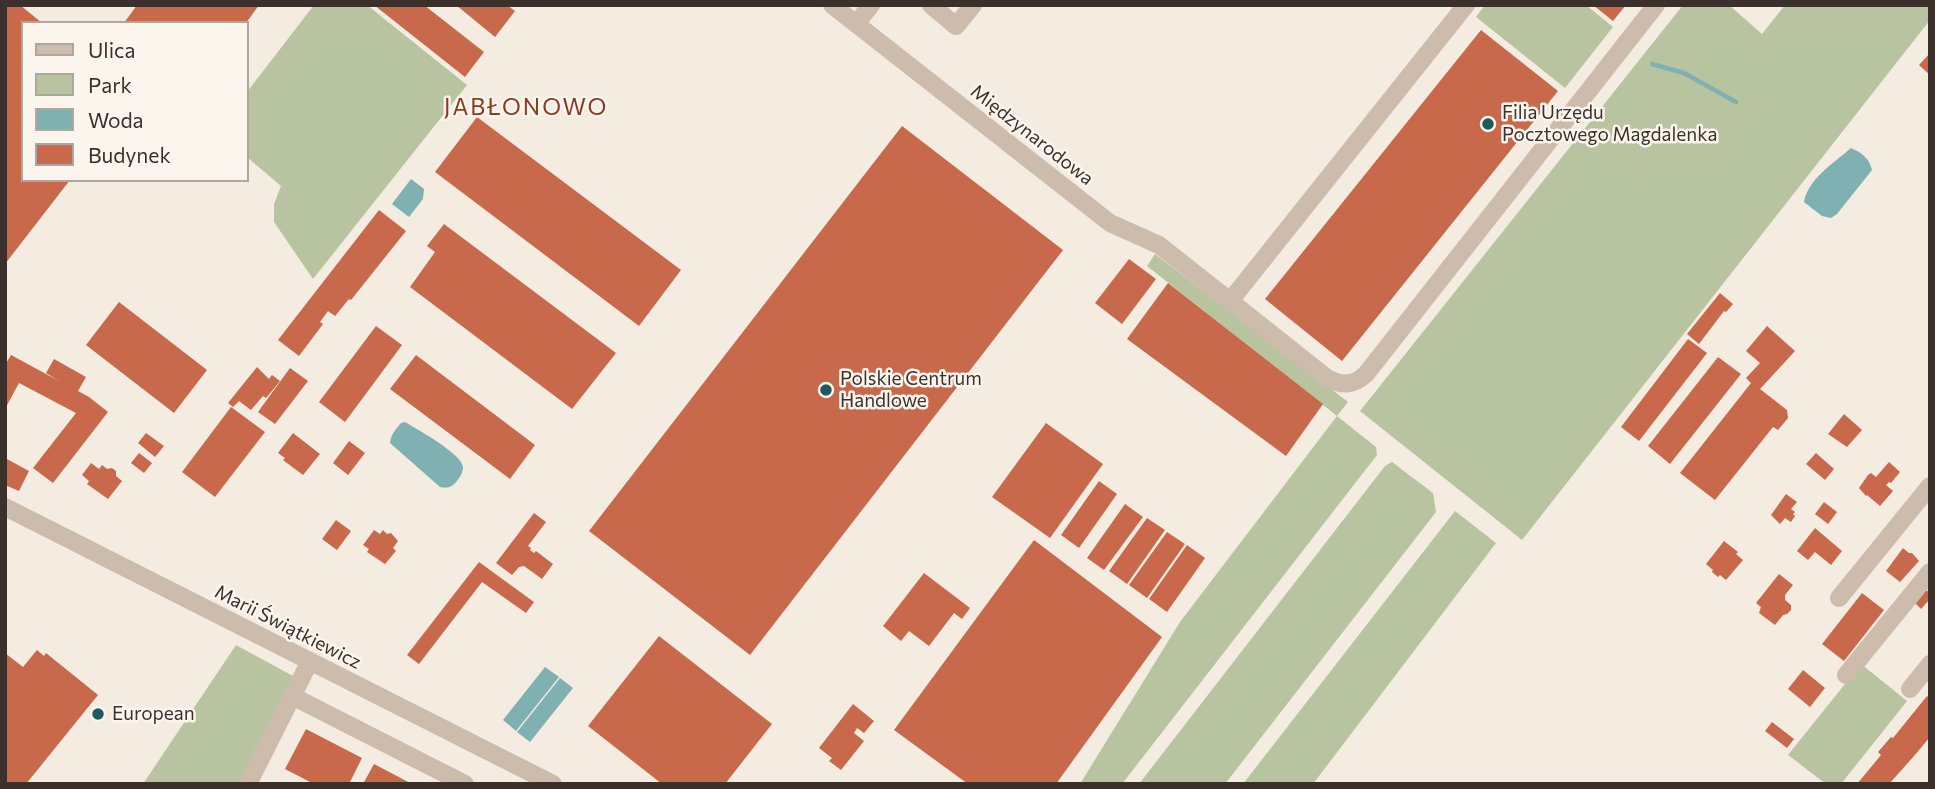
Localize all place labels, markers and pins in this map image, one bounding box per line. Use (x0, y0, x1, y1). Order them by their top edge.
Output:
place label: Filia Urzędu Pocztowego Magdalenka (1502, 102, 1717, 146)
marker: Filia Urzędu Pocztowego Magdalenka (1480, 116, 1496, 132)
place label: Polskie Centrum Handlowe (840, 368, 982, 412)
marker: Polskie Centrum Handlowe (818, 382, 834, 398)
place label: European (112, 703, 195, 725)
marker: European (90, 706, 106, 722)

